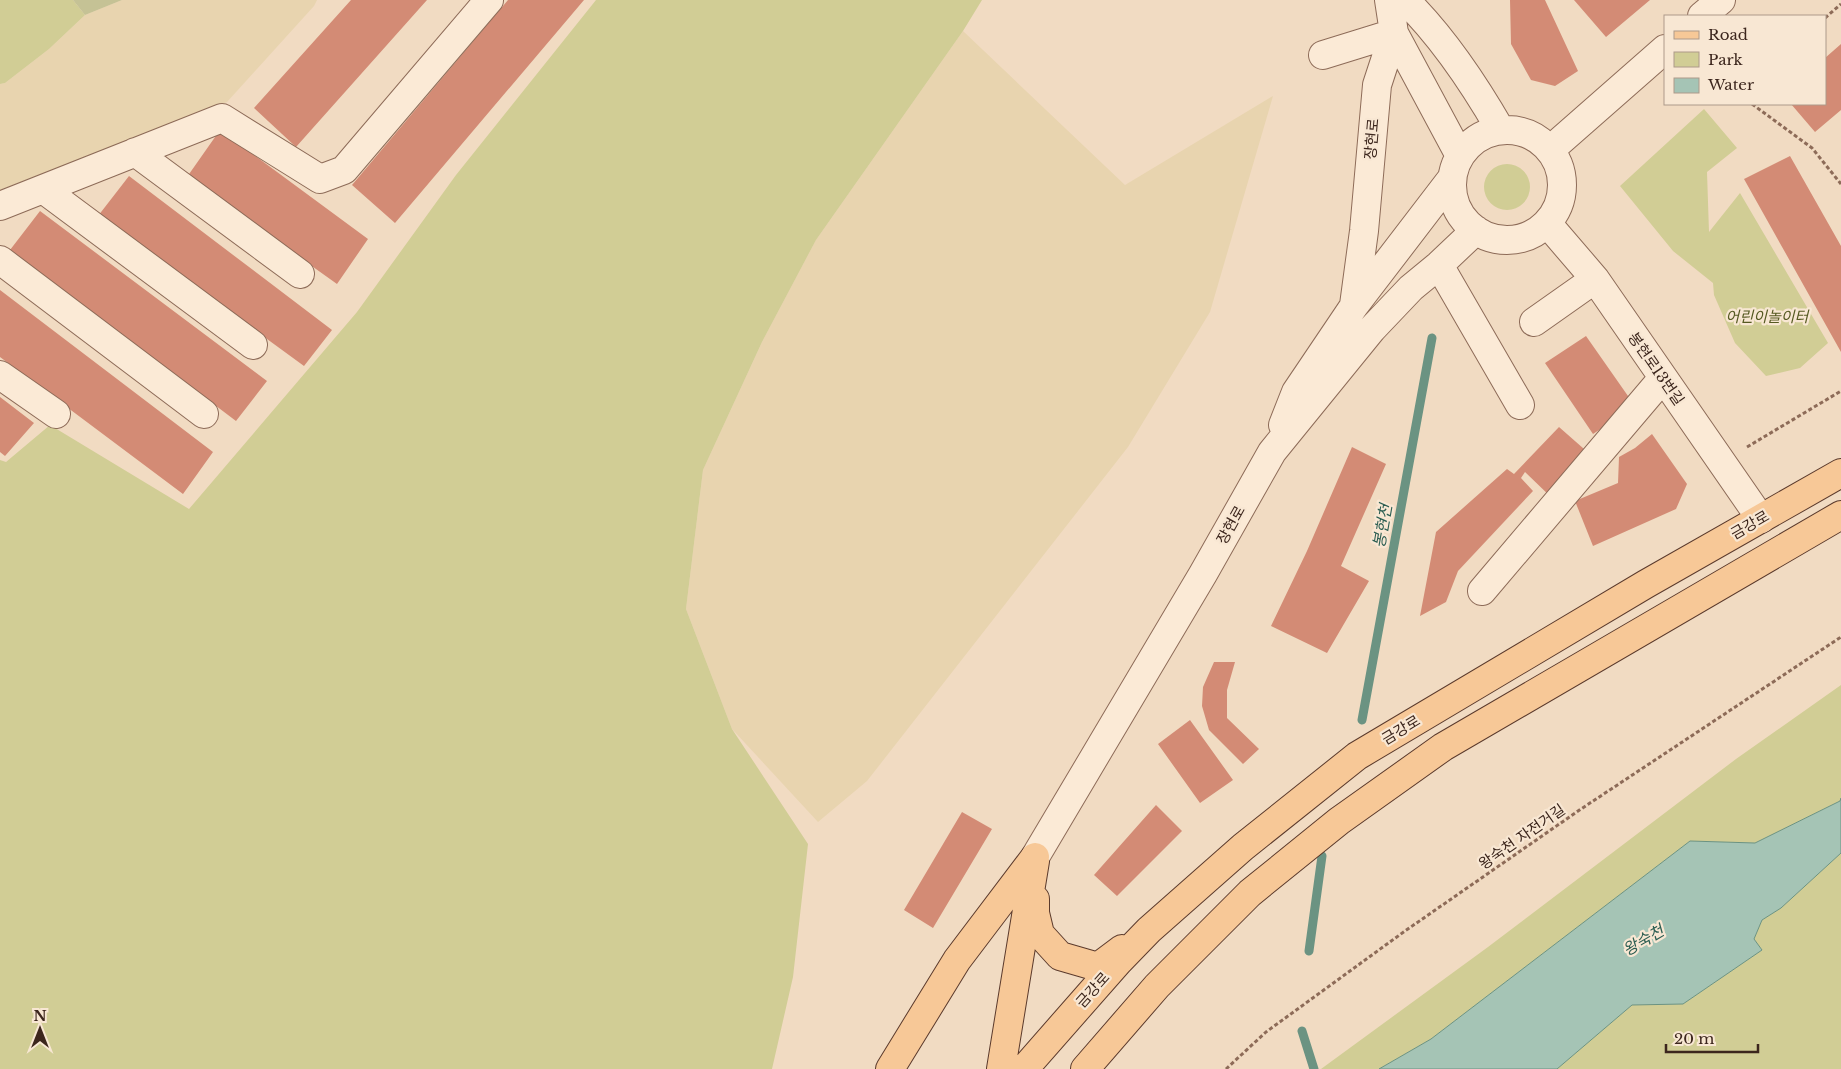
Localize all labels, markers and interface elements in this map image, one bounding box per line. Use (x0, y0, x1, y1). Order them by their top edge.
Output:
legend (1664, 15, 1826, 105)
text: Road (1708, 25, 1748, 44)
text: Park (1708, 50, 1744, 69)
text: Water (1707, 75, 1755, 94)
street label: 장현로 (1360, 118, 1383, 160)
park label: 어린이놀이터 (1726, 307, 1811, 326)
street label: 봉현로13번길 (1624, 328, 1689, 409)
water label: 봉현천 (1368, 500, 1396, 549)
street label: 장현로 (1212, 502, 1249, 547)
street label: 금강로 (1727, 506, 1772, 543)
street label: 금강로 (1378, 711, 1423, 748)
street label: 왕숙천 자전거길 (1475, 800, 1568, 873)
water label: 왕숙천 (1619, 919, 1669, 960)
street label: 금강로 (1072, 968, 1114, 1011)
north arrow (15, 1004, 65, 1054)
text: N (33, 1007, 47, 1025)
scale bar (1666, 1022, 1758, 1054)
text: 20 m (1674, 1029, 1714, 1048)

